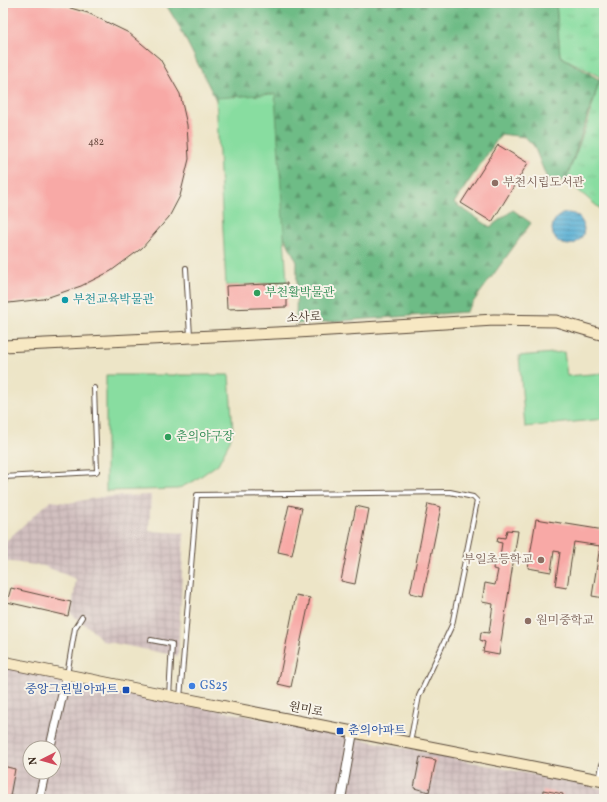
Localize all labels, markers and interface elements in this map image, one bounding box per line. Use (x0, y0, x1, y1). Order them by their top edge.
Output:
house number: 482 (88, 135, 104, 149)
place label: 부천시립도서관 (503, 175, 585, 191)
marker: 부천시립도서관 (490, 178, 500, 188)
place label: 부천활박물관 (265, 285, 335, 301)
marker: 부천활박물관 (252, 288, 262, 298)
place label: 부천교육박물관 (73, 292, 155, 308)
marker: 부천교육박물관 (60, 295, 70, 305)
street label: 소사로 (286, 309, 322, 327)
place label: 춘의야구장 (176, 429, 234, 445)
marker: 춘의야구장 (163, 432, 173, 442)
place label: 부일초등학교 (463, 552, 533, 568)
marker: 부일초등학교 (536, 555, 546, 565)
place label: 원미중학교 (536, 613, 594, 629)
marker: 원미중학교 (523, 616, 533, 626)
place label: GS25 (200, 678, 228, 694)
marker: GS25 (187, 681, 197, 691)
place label: 중앙그린빌아파트 (25, 682, 118, 698)
marker: 중앙그린빌아파트 (121, 685, 131, 695)
street label: 원미로 (287, 699, 325, 721)
place label: 춘의아파트 (348, 723, 406, 739)
marker: 춘의아파트 (335, 726, 345, 736)
north arrow (22, 740, 62, 780)
text: N (26, 756, 41, 766)

